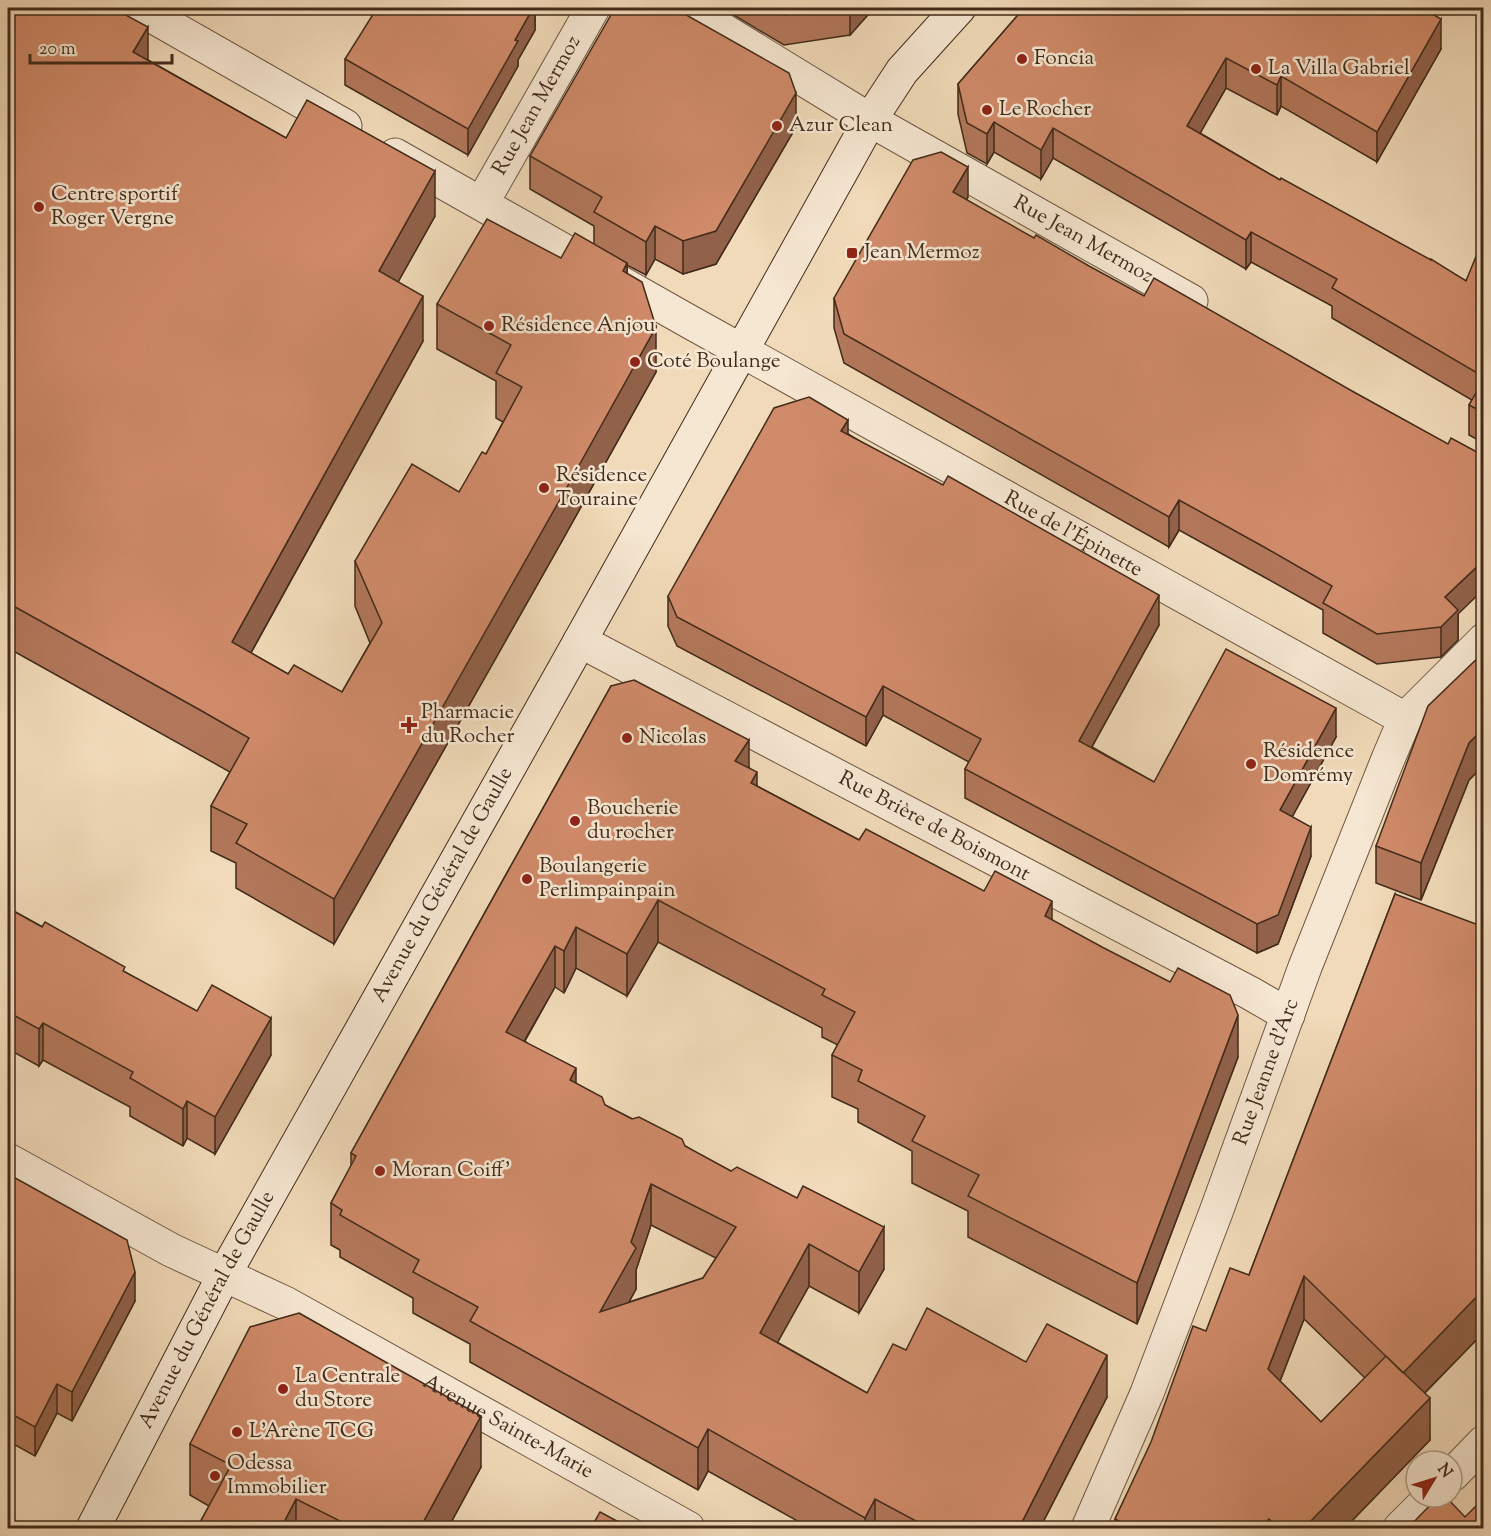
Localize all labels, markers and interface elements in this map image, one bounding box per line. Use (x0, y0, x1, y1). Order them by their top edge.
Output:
scale bar (30, 27, 172, 65)
street label: Rue Jean Mermoz (486, 30, 589, 181)
text: 20 m (39, 37, 76, 63)
place label: Foncia (1034, 44, 1094, 74)
marker: Foncia (1015, 52, 1029, 66)
place label: La Villa Gabriel (1268, 54, 1410, 84)
marker: La Villa Gabriel (1249, 62, 1263, 76)
place label: Le Rocher (999, 95, 1091, 125)
marker: Le Rocher (980, 103, 994, 117)
place label: Azur Clean (789, 111, 893, 141)
marker: Azur Clean (770, 119, 784, 133)
place label: Centre sportif Roger Vergne (51, 180, 180, 234)
street label: Rue Jean Mermoz (1007, 189, 1159, 292)
marker: Centre sportif Roger Vergne (32, 200, 46, 214)
place label: Jean Mermoz (863, 238, 980, 268)
marker: Jean Mermoz (845, 246, 859, 260)
place label: Résidence Anjou (501, 311, 655, 341)
marker: Résidence Anjou (482, 319, 496, 333)
place label: Coté Boulange (647, 347, 781, 377)
marker: Coté Boulange (628, 355, 642, 369)
place label: Résidence Touraine (556, 461, 647, 515)
marker: Résidence Touraine (537, 481, 551, 495)
street label: Rue de l'Épinette (998, 484, 1148, 585)
place label: Pharmacie du Rocher (421, 698, 514, 752)
marker: Pharmacie du Rocher (402, 718, 416, 732)
place label: Nicolas (639, 723, 706, 753)
marker: Nicolas (620, 731, 634, 745)
place label: Résidence Domrémy (1263, 737, 1354, 791)
marker: Résidence Domrémy (1244, 757, 1258, 771)
street label: Avenue du Général de Gaulle (365, 762, 521, 1008)
street label: Rue Brière de Boismont (833, 764, 1035, 890)
place label: Boucherie du rocher (587, 794, 679, 848)
marker: Boucherie du rocher (568, 814, 582, 828)
place label: Boulangerie Perlimpainpain (539, 852, 676, 906)
marker: Boulangerie Perlimpainpain (520, 872, 534, 886)
street label: Rue Jeanne d'Arc (1226, 994, 1307, 1150)
place label: Moran Coiff' (392, 1156, 511, 1186)
marker: Moran Coiff' (373, 1164, 387, 1178)
street label: Avenue du Général de Gaulle (132, 1186, 283, 1434)
place label: La Centrale du Store (295, 1362, 400, 1416)
street label: Avenue Sainte-Marie (417, 1368, 598, 1487)
marker: La Centrale du Store (276, 1382, 290, 1396)
place label: L'Arène TCG (249, 1417, 374, 1447)
marker: L'Arène TCG (230, 1425, 244, 1439)
place label: Odessa Immobilier (227, 1449, 327, 1503)
north arrow (1404, 1449, 1464, 1509)
text: N (1431, 1459, 1457, 1484)
marker: Odessa Immobilier (208, 1469, 222, 1483)

